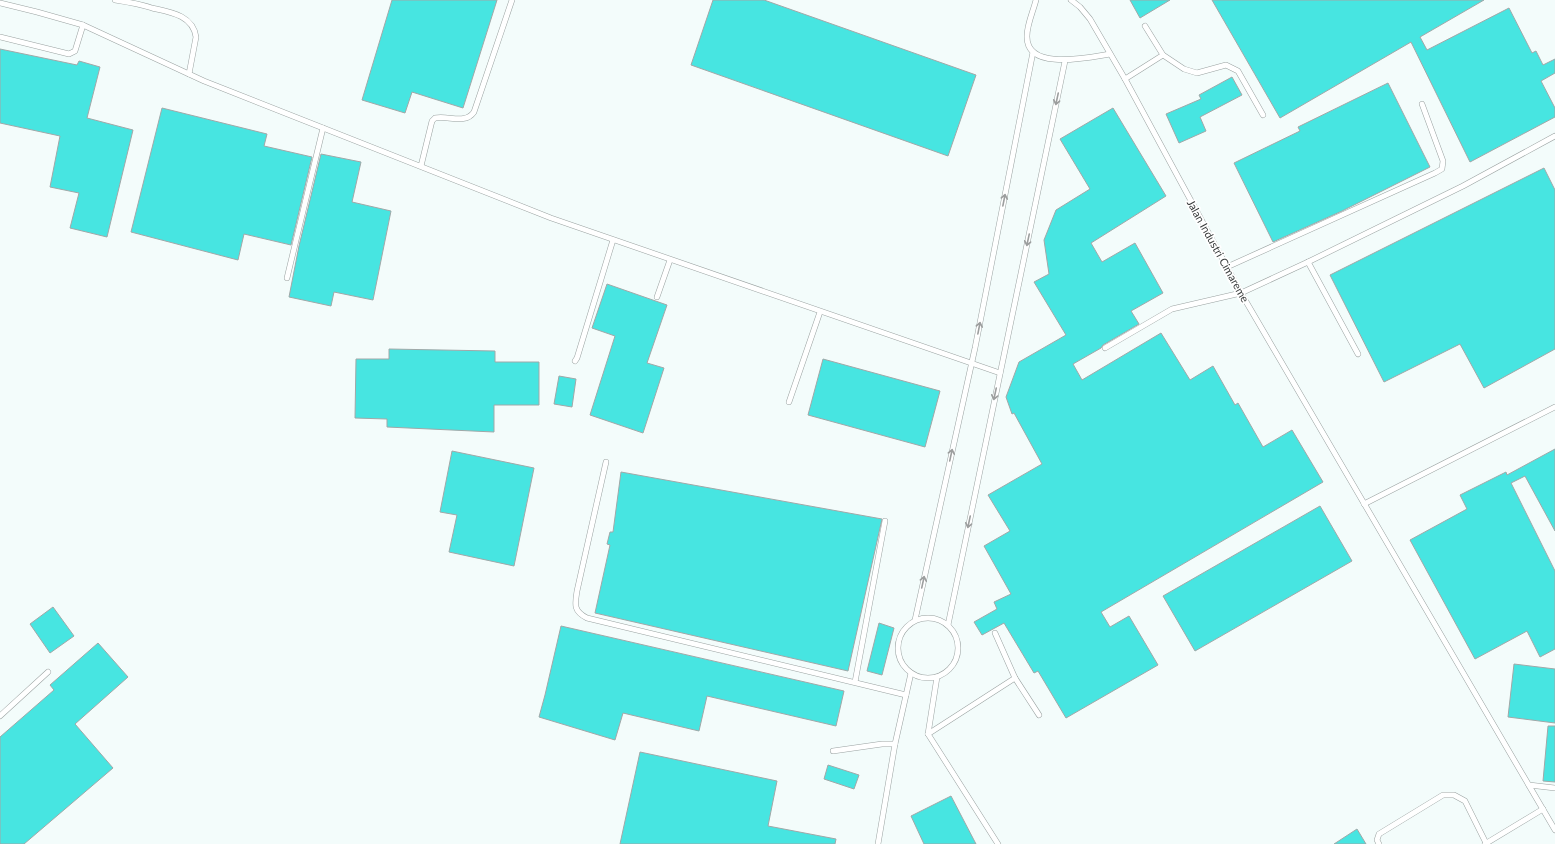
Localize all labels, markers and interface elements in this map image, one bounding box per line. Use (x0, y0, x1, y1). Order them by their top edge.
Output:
one-way arrow (1053, 92, 1061, 105)
one-way arrow (1000, 194, 1008, 207)
street label: Jalan Industri Cimareme (1185, 197, 1252, 305)
one-way arrow (1023, 233, 1031, 246)
one-way arrow (975, 322, 983, 335)
one-way arrow (991, 388, 999, 401)
one-way arrow (948, 449, 956, 462)
one-way arrow (965, 515, 973, 528)
one-way arrow (920, 576, 928, 589)

